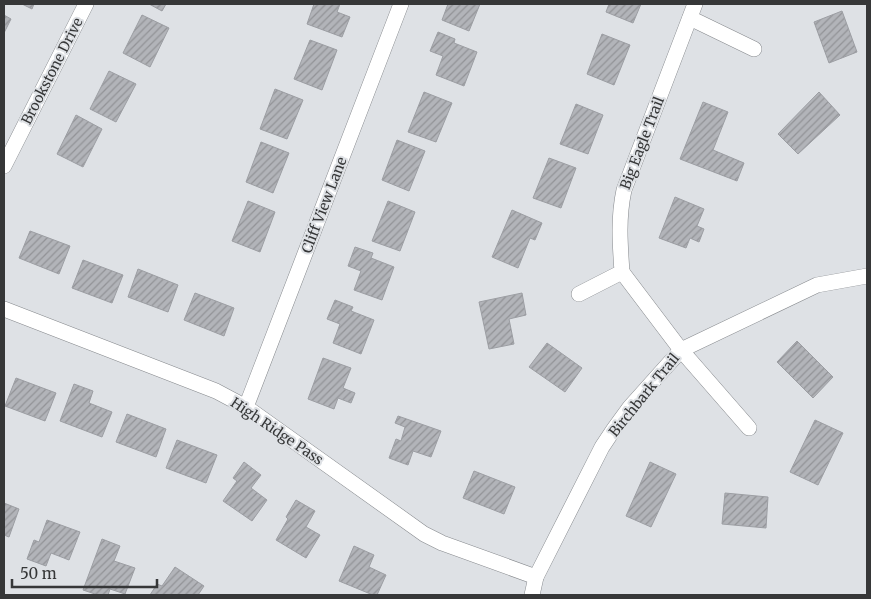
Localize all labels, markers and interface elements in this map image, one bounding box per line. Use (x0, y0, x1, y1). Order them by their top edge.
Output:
street label: Brookstone Drive (17, 15, 87, 127)
street label: Big Eagle Trail (616, 93, 668, 192)
street label: Cliff View Lane (297, 154, 351, 256)
street label: Birchbark Trail (605, 349, 684, 440)
street label: High Ridge Pass (227, 393, 327, 469)
scale bar (12, 556, 158, 588)
text: 50 m (20, 564, 57, 583)

